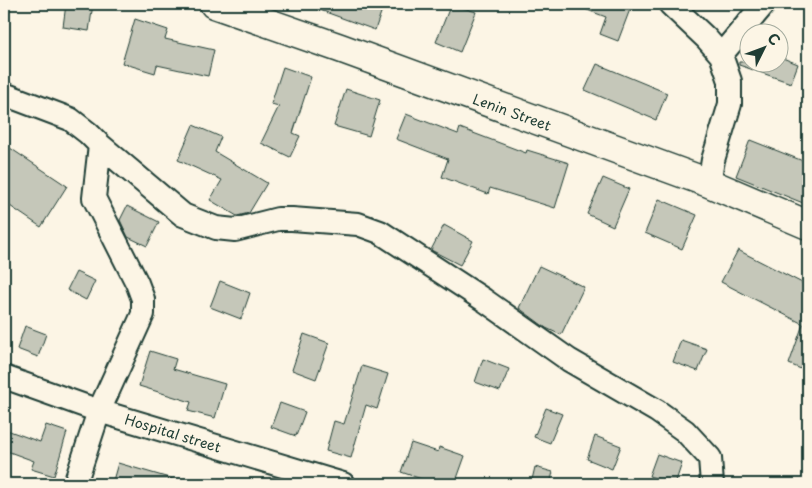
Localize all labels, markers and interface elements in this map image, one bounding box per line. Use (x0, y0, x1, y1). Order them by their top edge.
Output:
north arrow (740, 22, 790, 72)
text: С (763, 28, 785, 50)
street label: Lenin Street (470, 88, 554, 136)
street label: Hospital street (122, 408, 224, 458)

